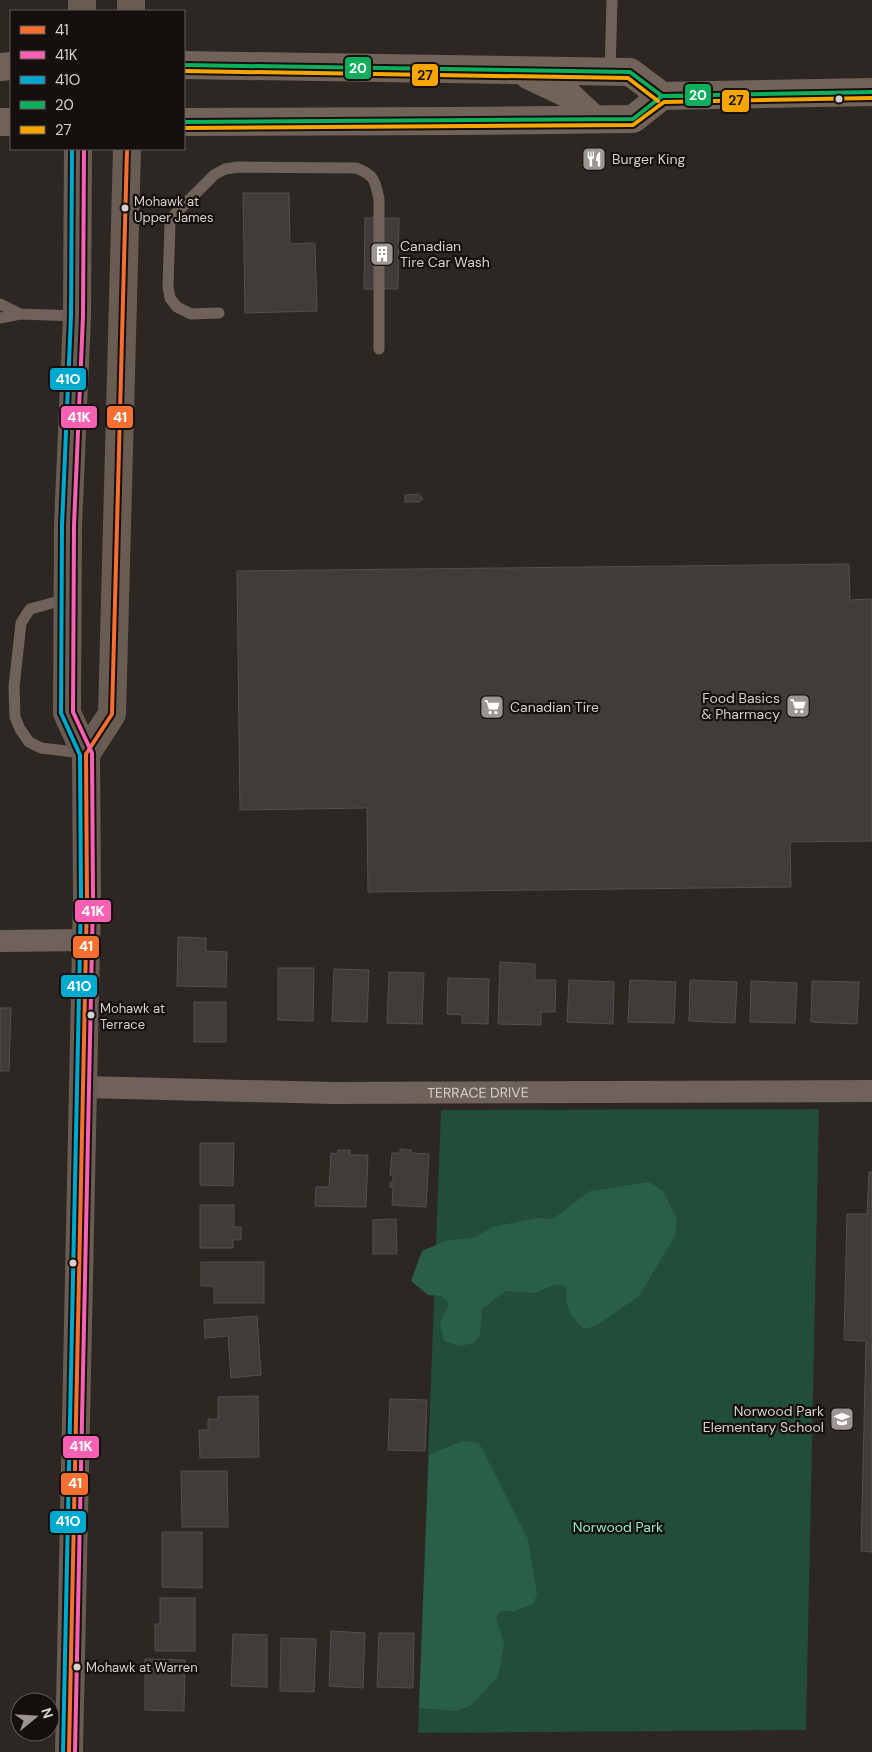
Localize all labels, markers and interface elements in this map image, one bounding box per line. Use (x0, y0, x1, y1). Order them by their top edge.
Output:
legend (10, 10, 185, 150)
text: 41 (55, 20, 69, 40)
text: 41K (55, 45, 78, 65)
line badge: 20 (344, 56, 372, 80)
text: 20 (349, 59, 367, 77)
line badge: 27 (411, 63, 439, 87)
text: 27 (417, 66, 433, 84)
text: 41O (55, 70, 80, 90)
line badge: 20 (684, 83, 712, 107)
text: 20 (689, 86, 707, 104)
line badge: 27 (721, 89, 750, 113)
text: 27 (728, 91, 744, 109)
unlabelled marker (834, 94, 844, 104)
text: 20 (55, 95, 74, 115)
text: 27 (55, 120, 71, 140)
restaurant icon: Burger King (581, 146, 607, 172)
place label: Burger King (612, 150, 685, 168)
place label: Mohawk at Upper James (134, 193, 214, 226)
marker: Mohawk at Upper James (120, 203, 130, 213)
place label: Canadian Tire Car Wash (400, 237, 490, 271)
building icon: Canadian Tire Car Wash (369, 241, 395, 267)
line badge: 41O (49, 367, 87, 391)
text: 41O (55, 370, 81, 388)
line badge: 41K (60, 405, 98, 429)
line badge: 41 (106, 405, 134, 429)
text: 41K (67, 408, 91, 426)
text: 41 (113, 408, 127, 426)
place label: Food Basics & Pharmacy (701, 689, 780, 723)
supermarket icon: Food Basics & Pharmacy (785, 693, 811, 719)
supermarket icon: Canadian Tire (479, 694, 505, 720)
place label: Canadian Tire (510, 698, 599, 716)
line badge: 41K (74, 899, 112, 923)
text: 41K (81, 902, 105, 920)
line badge: 41 (72, 935, 100, 959)
text: 41 (79, 937, 93, 955)
line badge: 41O (60, 974, 98, 998)
text: 41O (66, 977, 92, 995)
place label: Mohawk at Terrace (100, 1000, 165, 1033)
marker: Mohawk at Terrace (86, 1010, 96, 1020)
street label: TERRACE DRIVE (427, 1083, 529, 1102)
unlabelled marker (68, 1258, 78, 1268)
place label: Norwood Park Elementary School (703, 1402, 824, 1436)
school or university icon: Norwood Park Elementary School (829, 1406, 855, 1432)
line badge: 41K (62, 1435, 100, 1459)
text: 41K (69, 1437, 93, 1455)
line badge: 41 (60, 1472, 89, 1496)
text: 41 (68, 1474, 82, 1492)
line badge: 41O (49, 1510, 87, 1534)
text: 41O (55, 1512, 81, 1530)
park label: Norwood Park (573, 1518, 663, 1536)
place label: Mohawk at Warren (86, 1659, 198, 1676)
marker: Mohawk at Warren (72, 1662, 82, 1672)
north arrow (10, 1692, 60, 1742)
text: N (37, 1705, 58, 1721)

